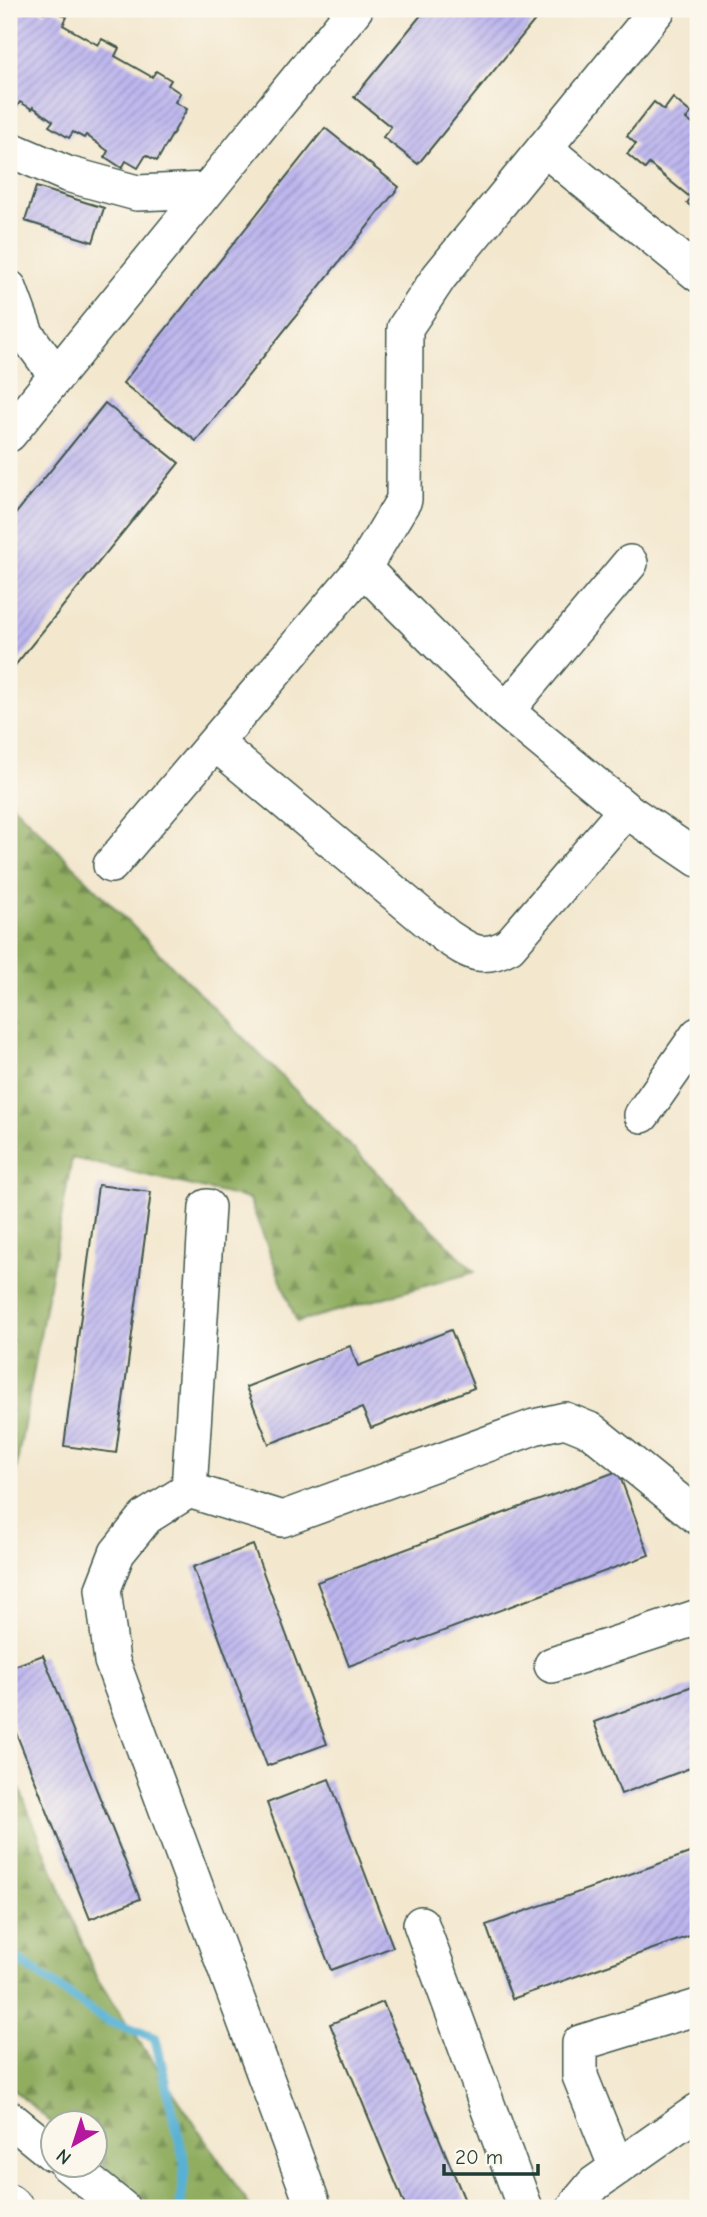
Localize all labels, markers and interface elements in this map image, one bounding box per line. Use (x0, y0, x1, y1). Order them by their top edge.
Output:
north arrow (38, 2108, 108, 2178)
scale bar (444, 2133, 539, 2177)
text: N (52, 2144, 76, 2169)
text: 20 m (455, 2145, 503, 2169)

